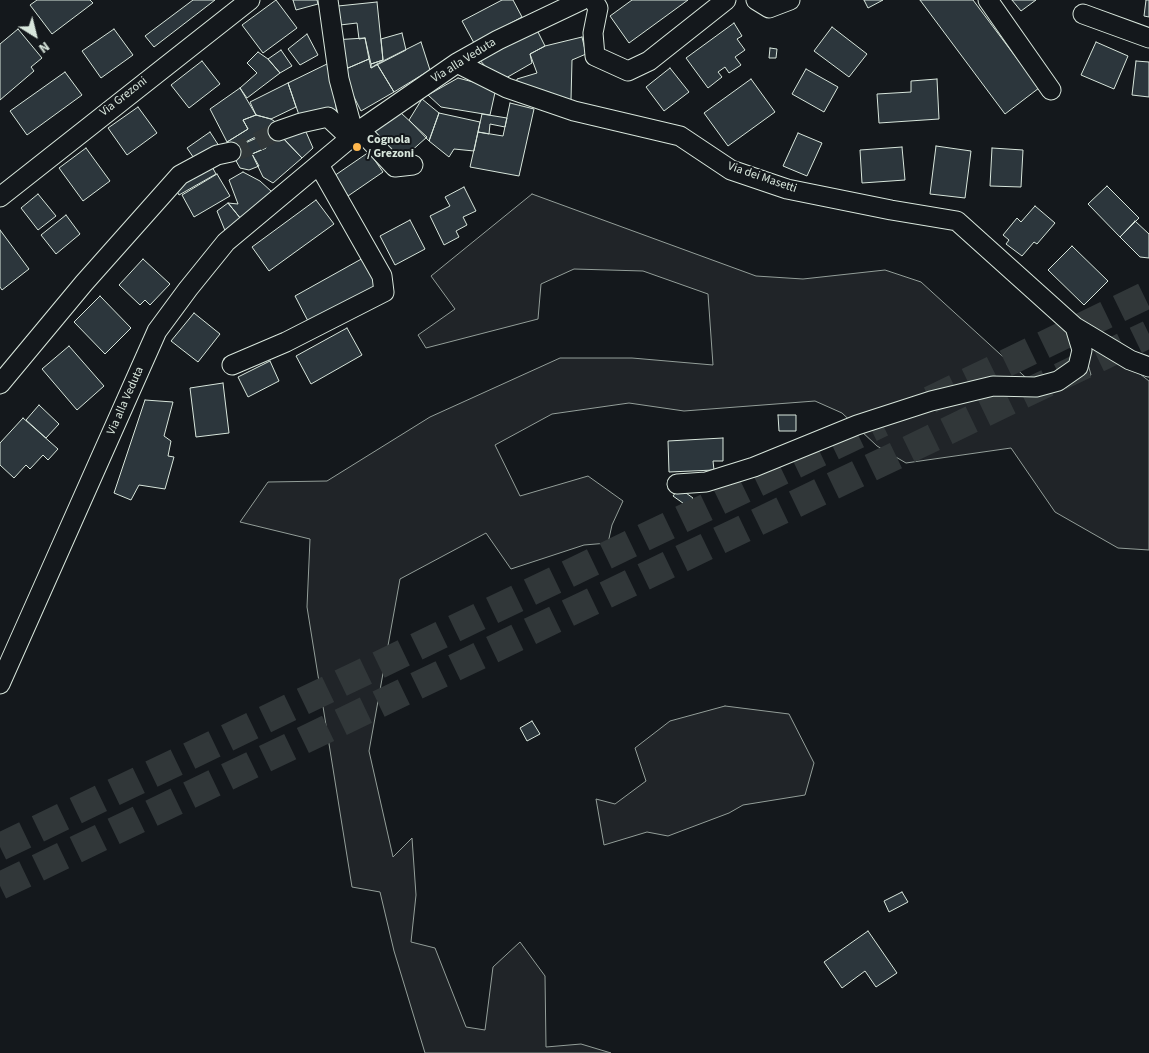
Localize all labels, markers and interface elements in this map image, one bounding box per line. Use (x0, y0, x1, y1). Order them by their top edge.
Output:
north arrow (10, 10, 60, 60)
text: N (34, 36, 53, 58)
street label: Via alla Veduta (429, 36, 499, 86)
street label: Via Grezoni (98, 74, 150, 120)
place label: Cognola / Grezoni (367, 133, 414, 161)
marker: Cognola / Grezoni (351, 141, 363, 153)
street label: Via dei Masetti (726, 159, 798, 197)
street label: Via alla Veduta (105, 365, 147, 437)

